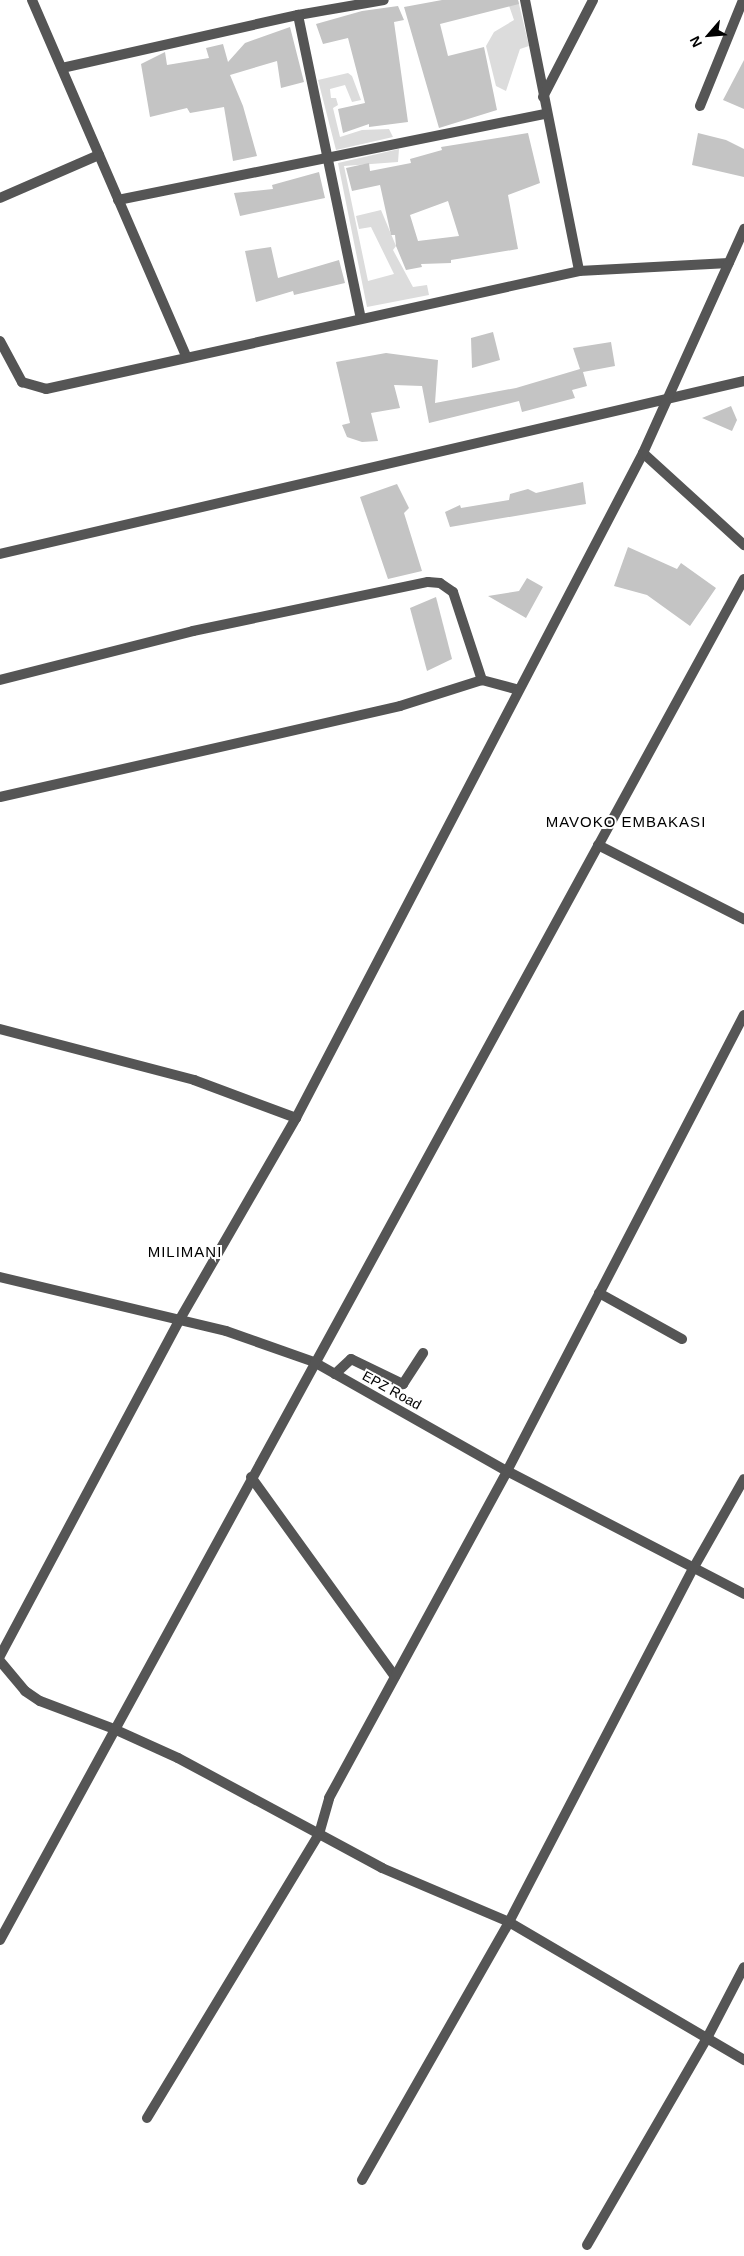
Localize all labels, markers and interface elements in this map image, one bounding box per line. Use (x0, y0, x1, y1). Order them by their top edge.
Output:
north arrow (684, 10, 734, 60)
text: N (686, 34, 705, 50)
district label: MAVOKO EMBAKASI (544, 813, 708, 831)
district label: MILIMANI (147, 1243, 223, 1261)
street label: EPZ Road (360, 1367, 424, 1413)

